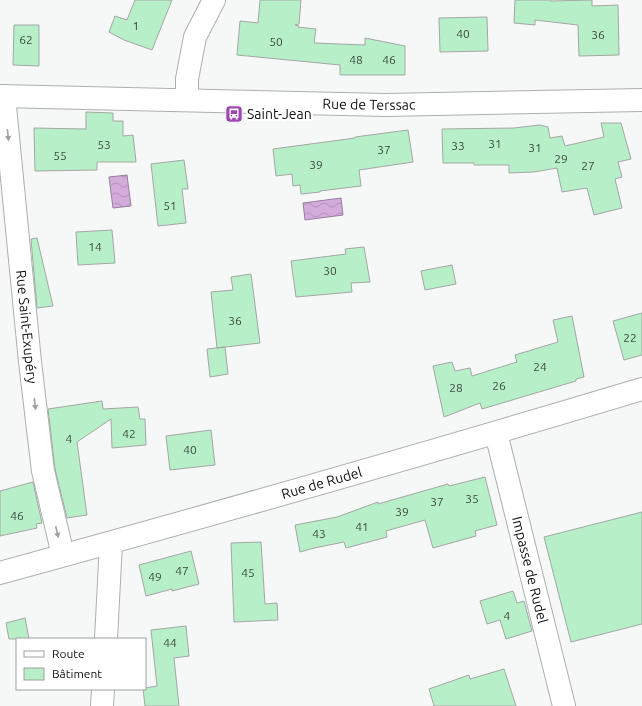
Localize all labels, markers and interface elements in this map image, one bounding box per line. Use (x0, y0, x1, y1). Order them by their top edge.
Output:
house number: 1 (133, 19, 139, 32)
house number: 40 (456, 27, 470, 40)
house number: 36 (591, 28, 605, 41)
house number: 62 (19, 33, 33, 46)
house number: 50 (269, 35, 283, 48)
house number: 48 (349, 53, 363, 66)
house number: 46 (382, 53, 396, 66)
street label: Rue de Terssac (322, 96, 416, 113)
bus stop icon: Saint-Jean (224, 104, 244, 124)
place label: Saint-Jean (247, 106, 312, 122)
one-way arrow (5, 129, 11, 141)
house number: 31 (488, 137, 502, 150)
house number: 53 (97, 138, 111, 151)
house number: 33 (451, 139, 465, 152)
house number: 31 (528, 141, 542, 154)
house number: 37 (377, 143, 391, 156)
house number: 55 (53, 149, 67, 162)
house number: 29 (554, 152, 568, 165)
house number: 39 (309, 158, 323, 171)
house number: 27 (581, 159, 595, 172)
house number: 51 (163, 199, 177, 212)
house number: 14 (88, 240, 102, 253)
house number: 30 (323, 264, 337, 277)
street label: Rue Saint-Exupéry (13, 269, 41, 385)
house number: 36 (228, 314, 242, 327)
house number: 22 (623, 331, 637, 344)
house number: 24 (533, 360, 547, 373)
house number: 26 (492, 379, 506, 392)
house number: 28 (449, 381, 463, 394)
one-way arrow (32, 398, 38, 410)
house number: 42 (122, 427, 136, 440)
house number: 4 (66, 432, 73, 445)
house number: 40 (183, 443, 197, 456)
street label: Rue de Rudel (279, 464, 364, 502)
house number: 35 (465, 492, 479, 505)
house number: 37 (430, 495, 444, 508)
house number: 39 (395, 505, 409, 518)
house number: 46 (10, 509, 24, 522)
street label: Impasse de Rudel (509, 515, 551, 625)
house number: 41 (355, 520, 369, 533)
one-way arrow (55, 525, 61, 538)
house number: 43 (312, 527, 326, 540)
house number: 47 (175, 564, 189, 577)
house number: 45 (241, 566, 255, 579)
house number: 49 (148, 570, 162, 583)
house number: 4 (504, 609, 511, 622)
house number: 44 (163, 636, 177, 649)
legend (16, 638, 146, 690)
text: Route (52, 647, 85, 660)
text: Bâtiment (52, 667, 102, 680)

